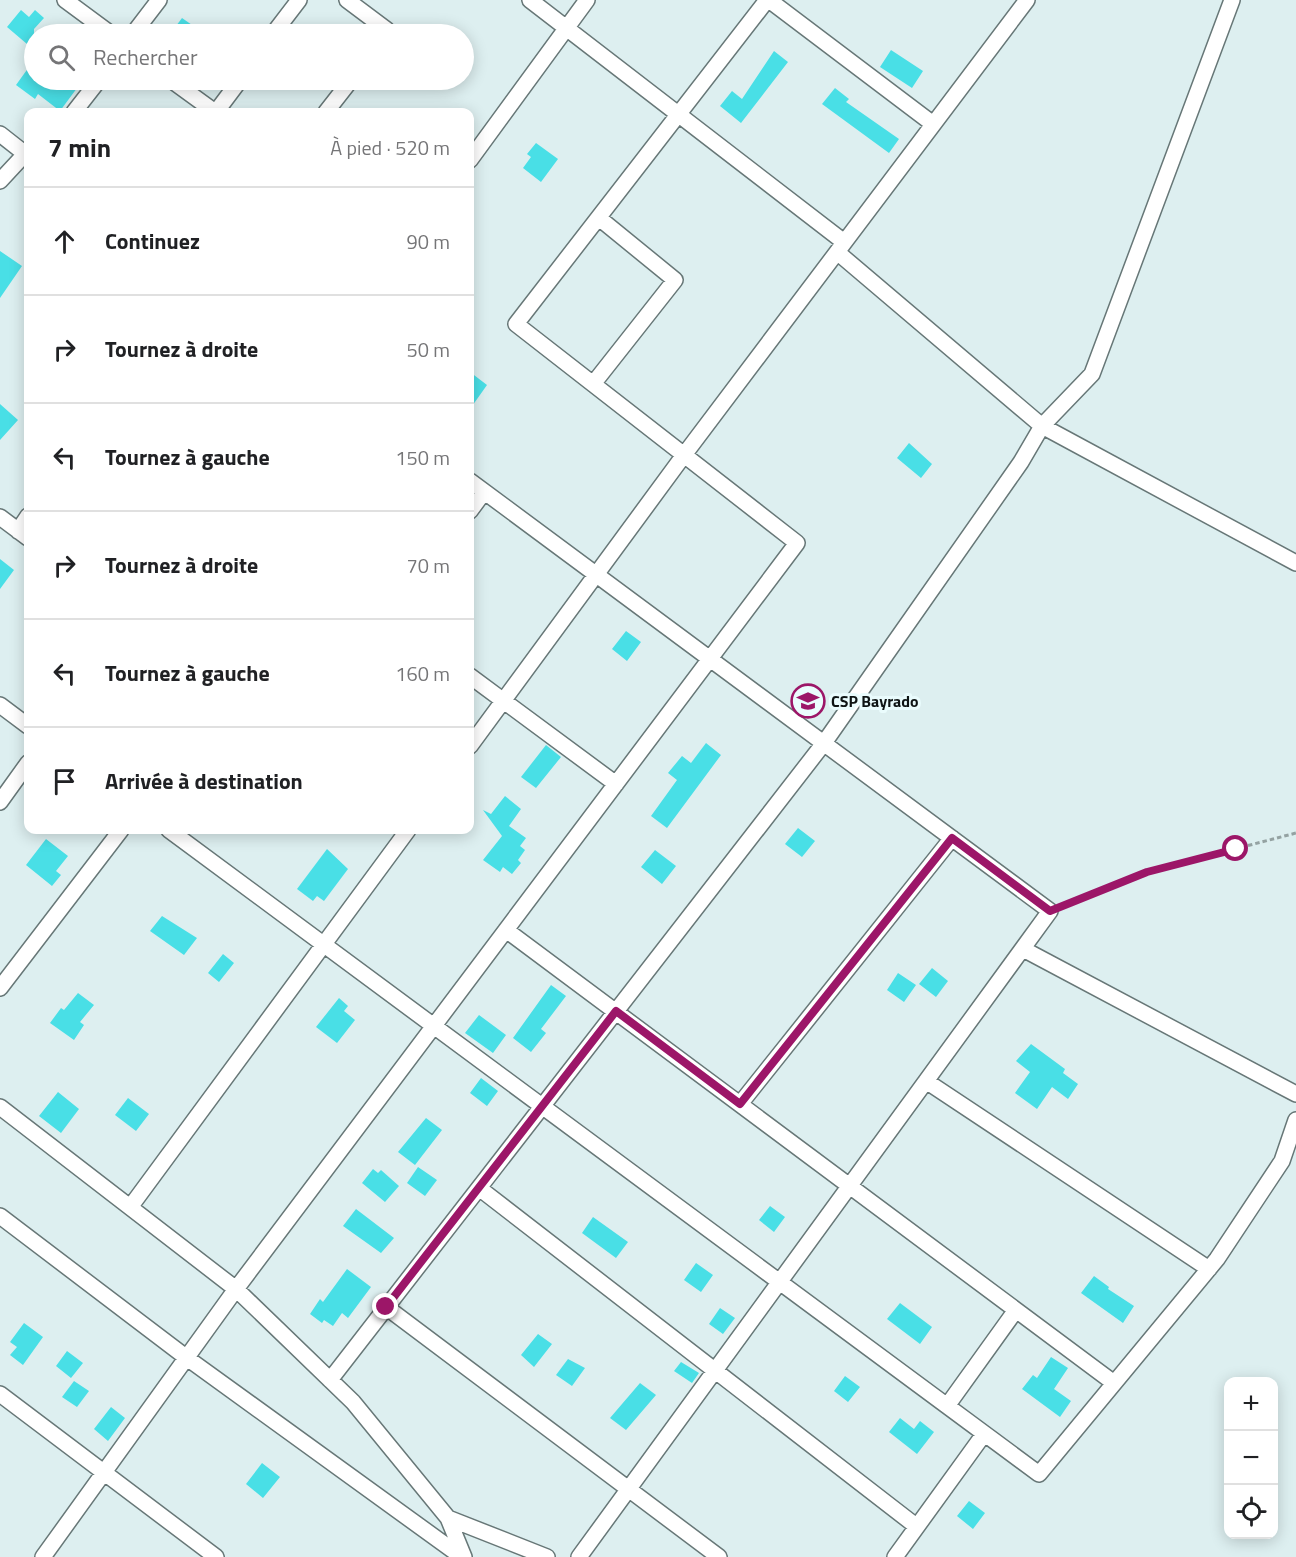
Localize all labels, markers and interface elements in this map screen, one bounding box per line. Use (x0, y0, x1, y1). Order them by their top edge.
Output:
search box (24, 24, 474, 90)
text: Rechercher (93, 40, 198, 74)
icon: search (45, 41, 78, 74)
text: 7 min (48, 128, 111, 167)
text: À pied · 520 m (330, 132, 450, 163)
text: Continuez (105, 224, 200, 258)
icon: ahead (48, 225, 81, 258)
text: 90 m (406, 226, 450, 257)
text: Tournez à droite (105, 332, 258, 366)
icon: right (48, 333, 81, 366)
text: 50 m (406, 334, 450, 365)
text: Tournez à gauche (105, 440, 270, 474)
icon: left (48, 441, 81, 474)
text: 150 m (395, 442, 450, 473)
text: Tournez à droite (105, 548, 258, 582)
icon: right (48, 549, 81, 582)
text: 70 m (406, 550, 450, 581)
text: Tournez à gauche (105, 656, 270, 690)
icon: left (48, 657, 81, 690)
text: 160 m (395, 658, 450, 689)
school or university icon: CSP Bayrado (790, 683, 826, 719)
place label: CSP Bayrado (831, 689, 919, 713)
text: Arrivée à destination (105, 764, 303, 798)
icon: arrive (48, 765, 81, 798)
route start (1222, 835, 1248, 861)
route end (372, 1293, 398, 1319)
map controls (1224, 1377, 1278, 1539)
button: + (1224, 1377, 1278, 1431)
button: − (1224, 1431, 1278, 1485)
button: locate (1224, 1485, 1278, 1539)

